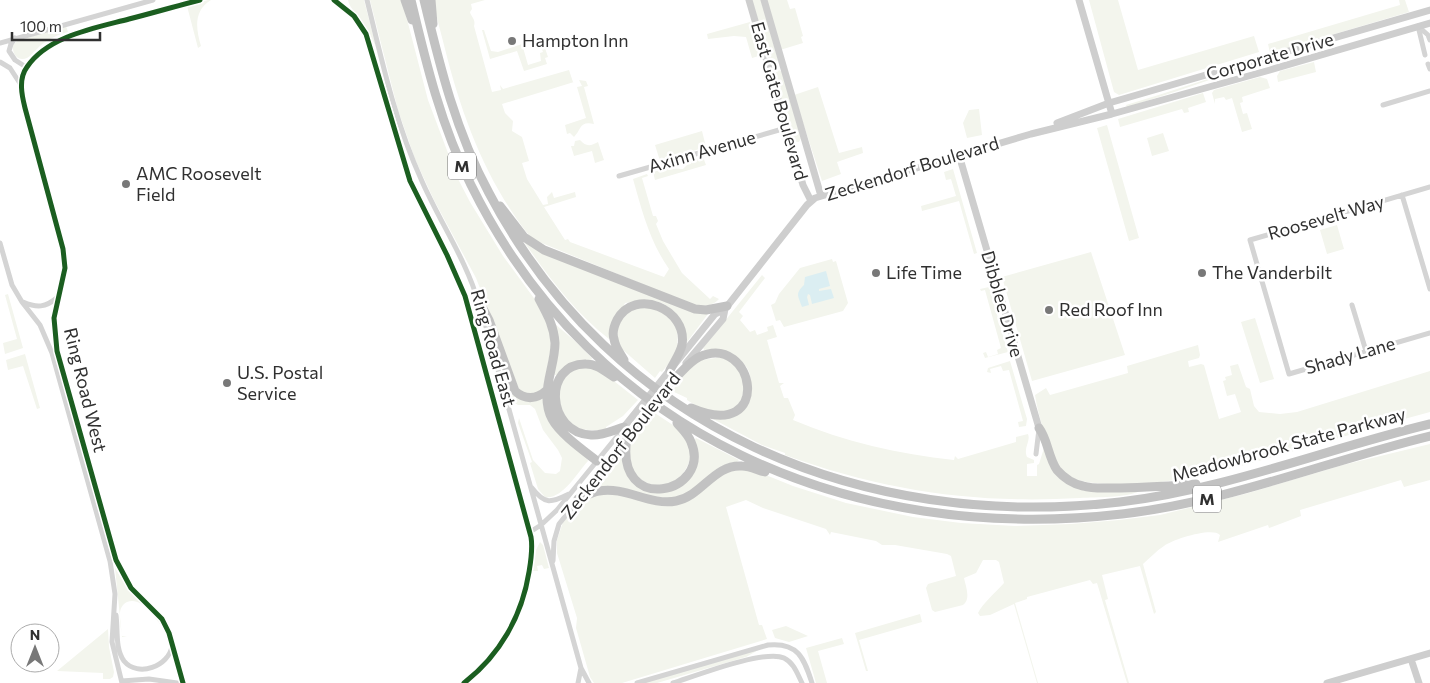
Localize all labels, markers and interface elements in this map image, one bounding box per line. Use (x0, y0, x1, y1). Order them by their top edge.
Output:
scale bar (12, 10, 100, 42)
text: 100 m (20, 17, 62, 35)
street label: East Gate Boulevard (747, 19, 813, 183)
street label: Corporate Drive (1203, 27, 1336, 85)
place label: Hampton Inn (522, 29, 629, 51)
marker: Hampton Inn (506, 35, 518, 47)
street label: Axinn Avenue (645, 125, 758, 177)
street label: Zeckendorf Boulevard (822, 131, 1001, 205)
road number: M (448, 153, 476, 180)
place label: AMC Roosevelt Field (136, 162, 262, 205)
marker: AMC Roosevelt Field (120, 178, 132, 190)
street label: Roosevelt Way (1265, 190, 1386, 244)
street label: Dibblee Drive (977, 248, 1029, 359)
place label: Life Time (886, 261, 962, 283)
place label: The Vanderbilt (1212, 261, 1332, 283)
marker: Life Time (870, 267, 882, 279)
marker: The Vanderbilt (1196, 267, 1208, 279)
street label: Ring Road East (467, 286, 521, 409)
place label: Red Roof Inn (1059, 298, 1163, 320)
marker: Red Roof Inn (1043, 304, 1055, 316)
street label: Ring Road West (60, 325, 112, 454)
street label: Shady Lane (1302, 332, 1397, 378)
place label: U.S. Postal Service (237, 361, 323, 404)
street label: Zeckendorf Boulevard (556, 367, 684, 523)
marker: U.S. Postal Service (221, 377, 233, 389)
street label: Meadowbrook State Parkway (1169, 402, 1408, 486)
road number: M (1193, 486, 1221, 512)
north arrow (10, 623, 60, 673)
text: N (30, 626, 40, 643)

